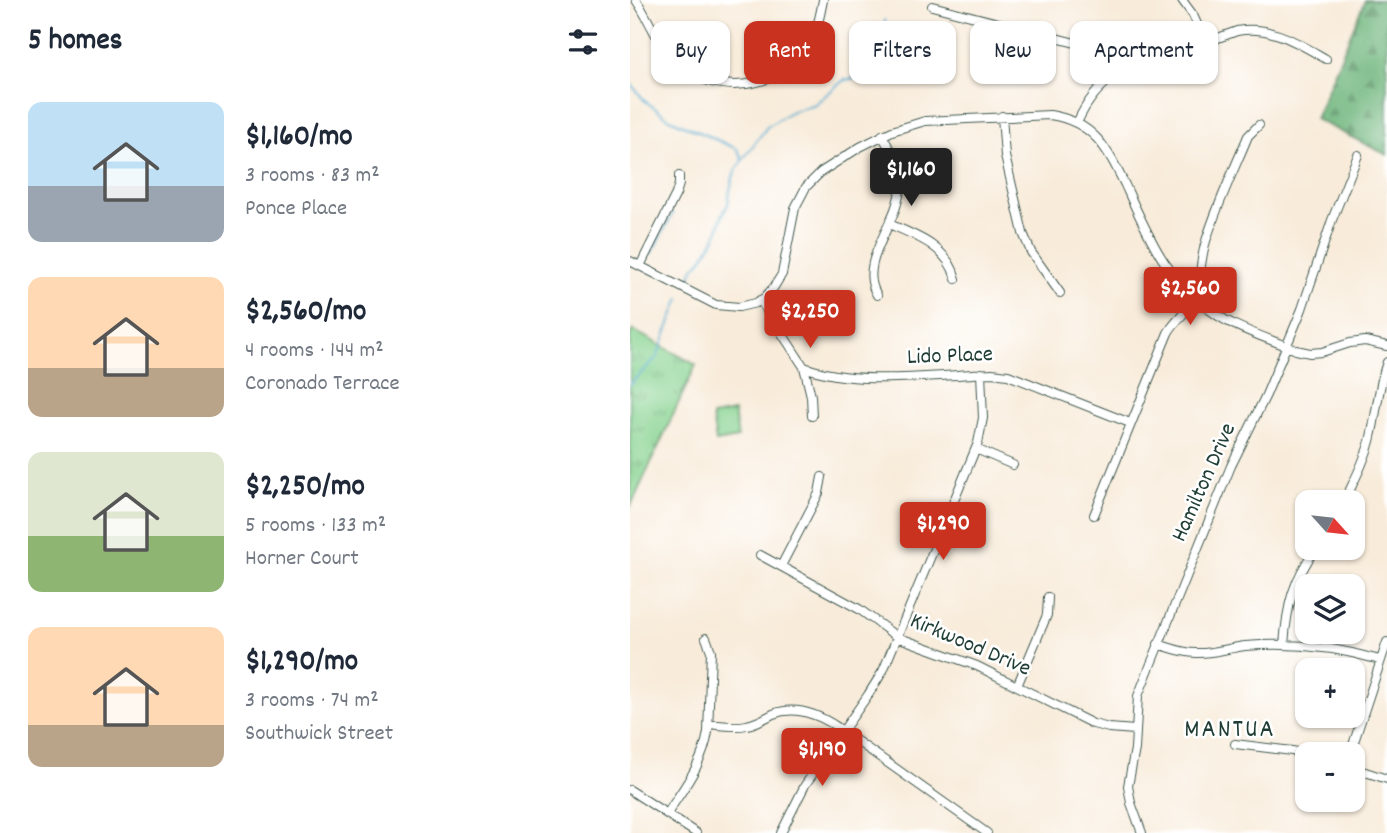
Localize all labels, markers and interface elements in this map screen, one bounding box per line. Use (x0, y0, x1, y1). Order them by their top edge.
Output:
text: 5 homes (28, 21, 122, 64)
chip: Buy (651, 21, 730, 84)
chip: Rent (744, 21, 835, 84)
chip: Filters (849, 21, 956, 84)
chip: New (970, 21, 1056, 84)
chip: Apartment (1070, 21, 1218, 84)
icon: filters (564, 23, 602, 61)
text: $1,160/mo (245, 117, 353, 160)
icon: home (84, 130, 168, 214)
pin: $1,160 (854, 148, 968, 208)
text: $1,160 (886, 154, 936, 187)
text: 3 rooms · 83 m² (245, 160, 380, 193)
text: Ponce Place (245, 193, 347, 226)
pin: $2,560 (1133, 268, 1247, 327)
text: $2,560 (1160, 273, 1220, 306)
pin: $2,250 (753, 290, 867, 350)
text: $2,560/mo (245, 292, 366, 335)
text: $2,250 (780, 296, 840, 329)
icon: home (84, 305, 168, 389)
text: 4 rooms · 144 m² (245, 335, 384, 368)
street label: Lido Place (906, 339, 994, 375)
text: Coronado Terrace (245, 368, 400, 401)
street label: Hamilton Drive (1164, 418, 1246, 548)
text: $2,250/mo (245, 467, 365, 510)
icon: home (84, 480, 168, 564)
north arrow (1295, 490, 1365, 560)
map controls (1295, 490, 1365, 812)
pin: $1,290 (886, 503, 1000, 562)
text: $1,290 (916, 508, 970, 541)
text: 5 rooms · 133 m² (245, 510, 386, 543)
text: Horner Court (245, 543, 359, 576)
button: layers (1295, 574, 1365, 644)
street label: Kirkwood Drive (904, 606, 1036, 686)
text: $1,290/mo (245, 642, 358, 685)
icon: home (84, 655, 168, 739)
button: + (1295, 658, 1365, 728)
text: 3 rooms · 74 m² (245, 685, 379, 718)
district label: MANTUA (1184, 712, 1276, 749)
text: Southwick Street (245, 718, 393, 751)
pin: $1,190 (765, 728, 879, 788)
text: $1,190 (797, 734, 847, 767)
button: − (1295, 742, 1365, 812)

